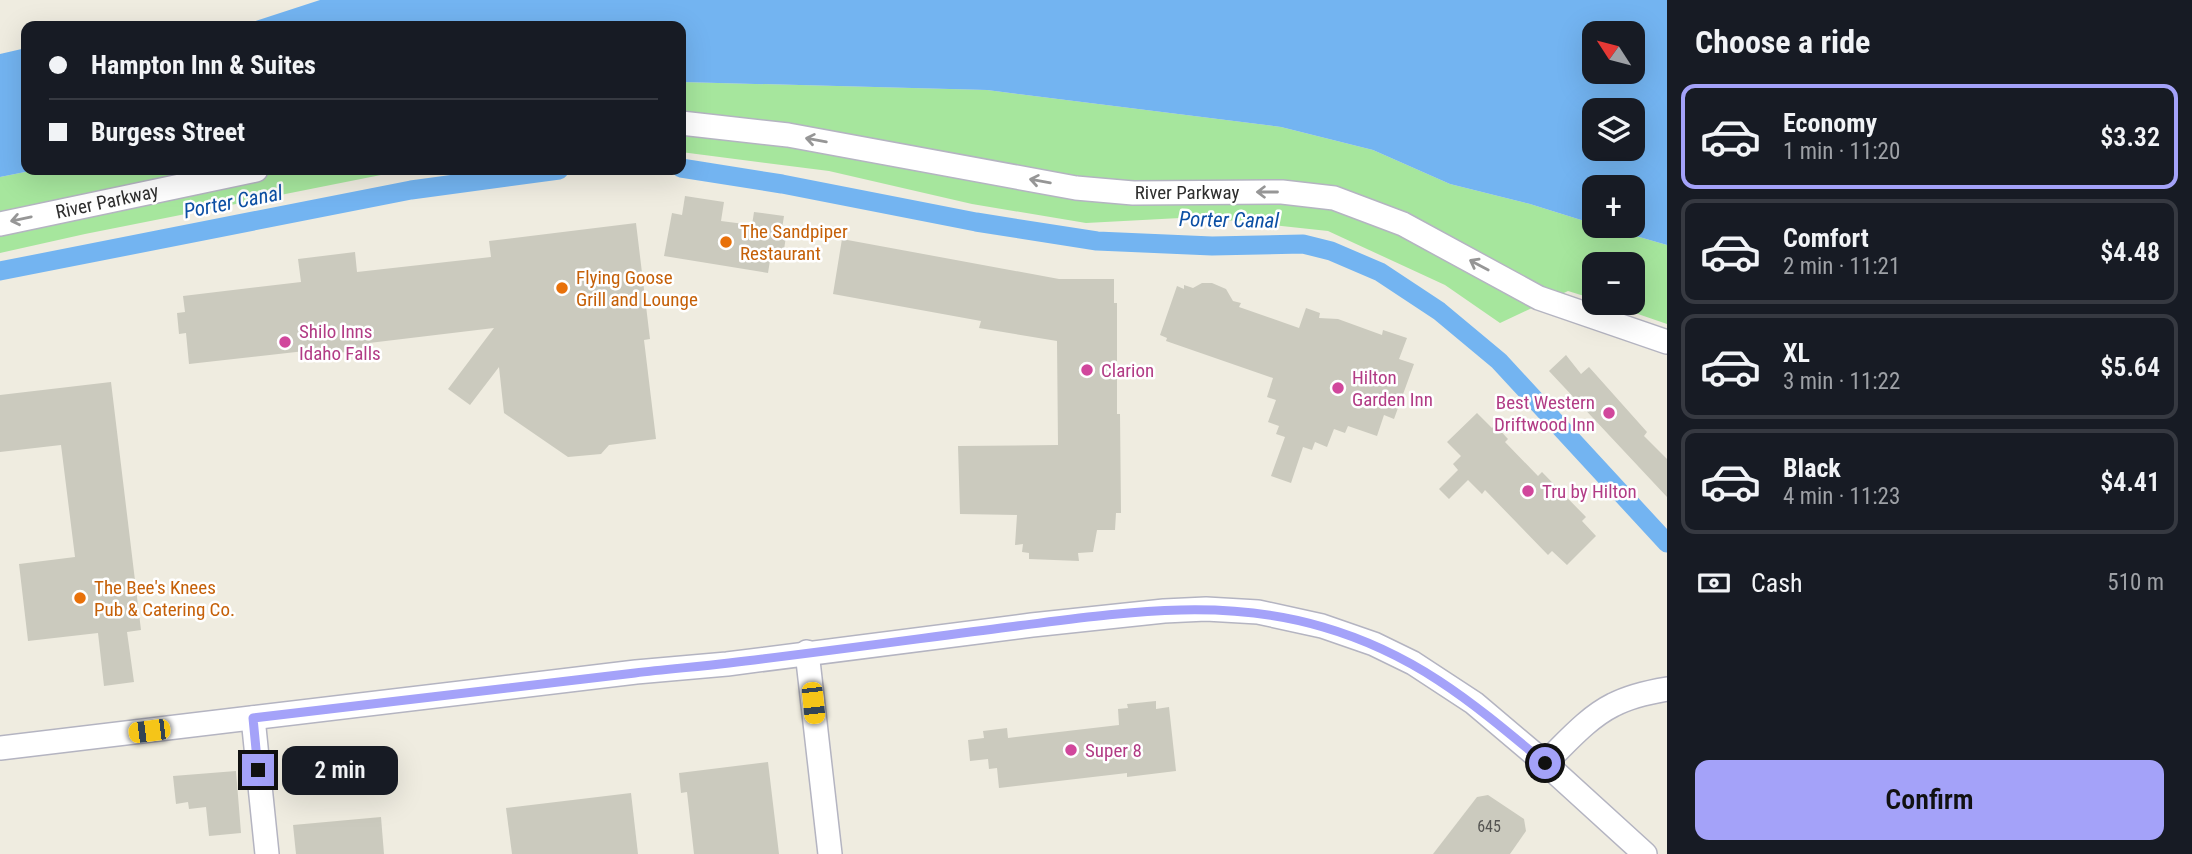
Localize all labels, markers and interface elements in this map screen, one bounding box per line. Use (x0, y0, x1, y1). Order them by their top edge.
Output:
north arrow (1582, 21, 1645, 84)
map controls (1582, 21, 1645, 315)
text: Choose a ride (1695, 23, 1870, 61)
text: Hampton Inn & Suites (91, 50, 316, 80)
button: layers (1582, 98, 1645, 161)
icon: car (1699, 105, 1762, 168)
text: Economy (1783, 108, 1877, 138)
text: Burgess Street (91, 117, 245, 147)
text: $3.32 (2100, 122, 2160, 152)
one-way arrow (805, 133, 828, 146)
text: 1 min · 11:20 (1783, 138, 1900, 165)
one-way arrow (1029, 174, 1052, 187)
button: + (1582, 175, 1645, 238)
street label: River Parkway (54, 179, 161, 224)
water label: Porter Canal (181, 181, 285, 223)
street label: River Parkway (1135, 181, 1239, 204)
one-way arrow (1255, 185, 1278, 199)
water label: Porter Canal (1179, 207, 1280, 233)
one-way arrow (10, 213, 33, 227)
place label: The Sandpiper Restaurant (740, 220, 848, 265)
icon: car (1699, 220, 1762, 283)
text: Comfort (1783, 223, 1869, 253)
marker: The Sandpiper Restaurant (718, 234, 734, 250)
text: $4.48 (2100, 237, 2160, 267)
button: − (1582, 252, 1645, 315)
text: 2 min · 11:21 (1783, 253, 1900, 280)
one-way arrow (1469, 258, 1489, 272)
place label: Flying Goose Grill and Lounge (576, 266, 698, 311)
marker: Flying Goose Grill and Lounge (554, 280, 570, 296)
place label: Shilo Inns Idaho Falls (299, 320, 381, 365)
marker: Shilo Inns Idaho Falls (277, 334, 293, 350)
icon: car (1699, 335, 1762, 398)
text: XL (1783, 338, 1810, 368)
text: $5.64 (2100, 352, 2160, 382)
place label: Clarion (1101, 359, 1154, 382)
marker: Clarion (1079, 362, 1095, 378)
place label: Hilton Garden Inn (1352, 366, 1433, 411)
text: 3 min · 11:22 (1783, 368, 1900, 395)
marker: Hilton Garden Inn (1330, 380, 1346, 396)
place label: Best Western Driftwood Inn (1494, 391, 1595, 436)
marker: Best Western Driftwood Inn (1601, 405, 1617, 421)
icon: car (1699, 450, 1762, 513)
text: Black (1783, 453, 1841, 483)
text: $4.41 (2100, 467, 2160, 497)
place label: Tru by Hilton (1542, 480, 1637, 503)
marker: Tru by Hilton (1520, 483, 1536, 499)
text: 4 min · 11:23 (1783, 483, 1900, 510)
icon: cash (1695, 564, 1733, 602)
text: Cash (1751, 568, 1803, 598)
text: 510 m (2107, 569, 2164, 596)
place label: The Bee's Knees Pub & Catering Co. (94, 576, 235, 621)
marker: The Bee's Knees Pub & Catering Co. (72, 590, 88, 606)
car (801, 681, 826, 725)
car (127, 718, 172, 744)
place label: Super 8 (1085, 739, 1142, 762)
marker: Super 8 (1063, 742, 1079, 758)
callout: 2 min (282, 746, 398, 794)
route start (1529, 747, 1561, 779)
route end (242, 754, 274, 786)
text: 2 min (315, 757, 365, 784)
button: Confirm (1695, 760, 2164, 840)
house number: 645 (1477, 817, 1501, 836)

